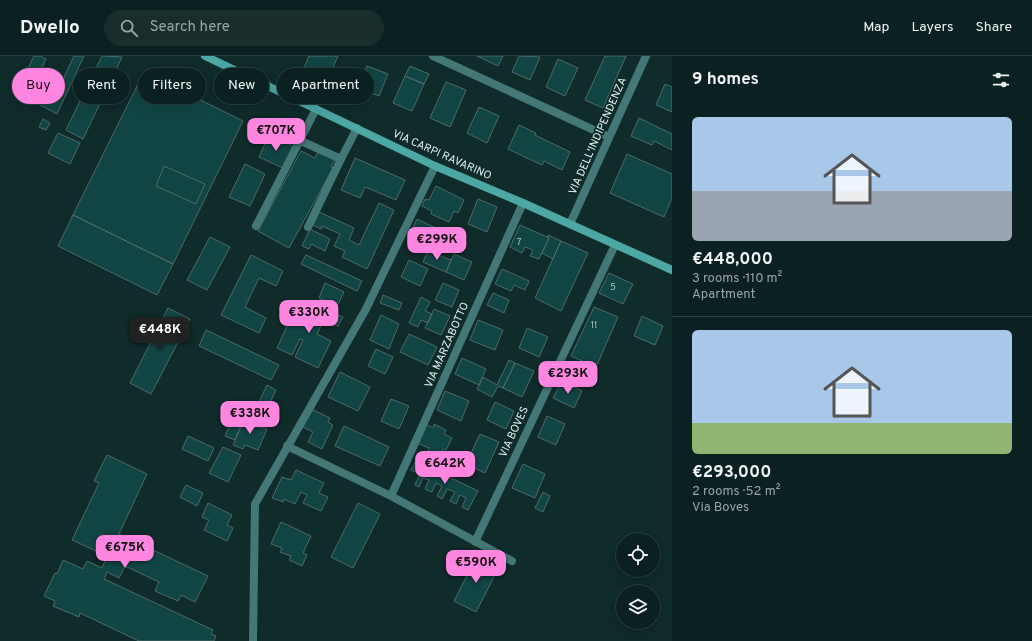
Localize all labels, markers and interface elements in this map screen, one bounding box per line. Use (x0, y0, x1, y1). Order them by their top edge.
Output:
search box (104, 10, 384, 46)
text: Dwello (20, 16, 80, 40)
icon: search (118, 17, 140, 39)
text: Search here (150, 18, 230, 37)
text: Map (863, 19, 889, 36)
text: Layers (911, 19, 953, 36)
text: Share (975, 19, 1012, 36)
chip: Buy (12, 68, 65, 104)
chip: Rent (73, 68, 130, 104)
chip: Filters (138, 68, 206, 104)
chip: New (214, 68, 269, 104)
chip: Apartment (277, 68, 374, 104)
text: 9 homes (692, 69, 759, 91)
icon: filters (990, 69, 1012, 91)
street label: VIA DELL'INDIPENDENZA (566, 75, 630, 197)
pin: €707K (248, 118, 304, 152)
text: €707K (256, 123, 296, 139)
street label: VIA CARPI RAVARINO (390, 127, 494, 183)
icon: home (816, 143, 888, 215)
pin: €299K (409, 227, 465, 261)
text: €299K (416, 232, 458, 248)
house number: 7 (517, 237, 522, 248)
text: €448,000 (692, 249, 773, 271)
text: 3 rooms · 110 m² (692, 271, 782, 287)
house number: 5 (610, 282, 616, 293)
text: Apartment (692, 287, 755, 303)
pin: €330K (281, 300, 337, 334)
street label: VIA MARZABOTTO (422, 300, 472, 390)
text: €330K (288, 305, 330, 321)
pin: €448K (132, 317, 188, 351)
house number: 11 (591, 320, 597, 331)
text: €448K (139, 322, 181, 338)
icon: home (816, 356, 888, 428)
pin: €293K (540, 361, 596, 395)
text: €293K (547, 366, 589, 382)
pin: €338K (222, 401, 278, 435)
street label: VIA BOVES (496, 404, 532, 460)
text: €338K (229, 406, 271, 422)
pin: €642K (417, 451, 473, 485)
text: €642K (424, 456, 466, 472)
text: €293,000 (692, 462, 771, 484)
text: 2 rooms · 52 m² (692, 484, 780, 500)
text: Via Boves (692, 500, 749, 516)
map controls (616, 533, 660, 629)
button: locate (616, 533, 660, 577)
pin: €675K (97, 535, 153, 569)
text: €675K (105, 540, 145, 556)
pin: €590K (448, 550, 504, 584)
text: €590K (455, 555, 497, 571)
button: layers (616, 585, 660, 629)

